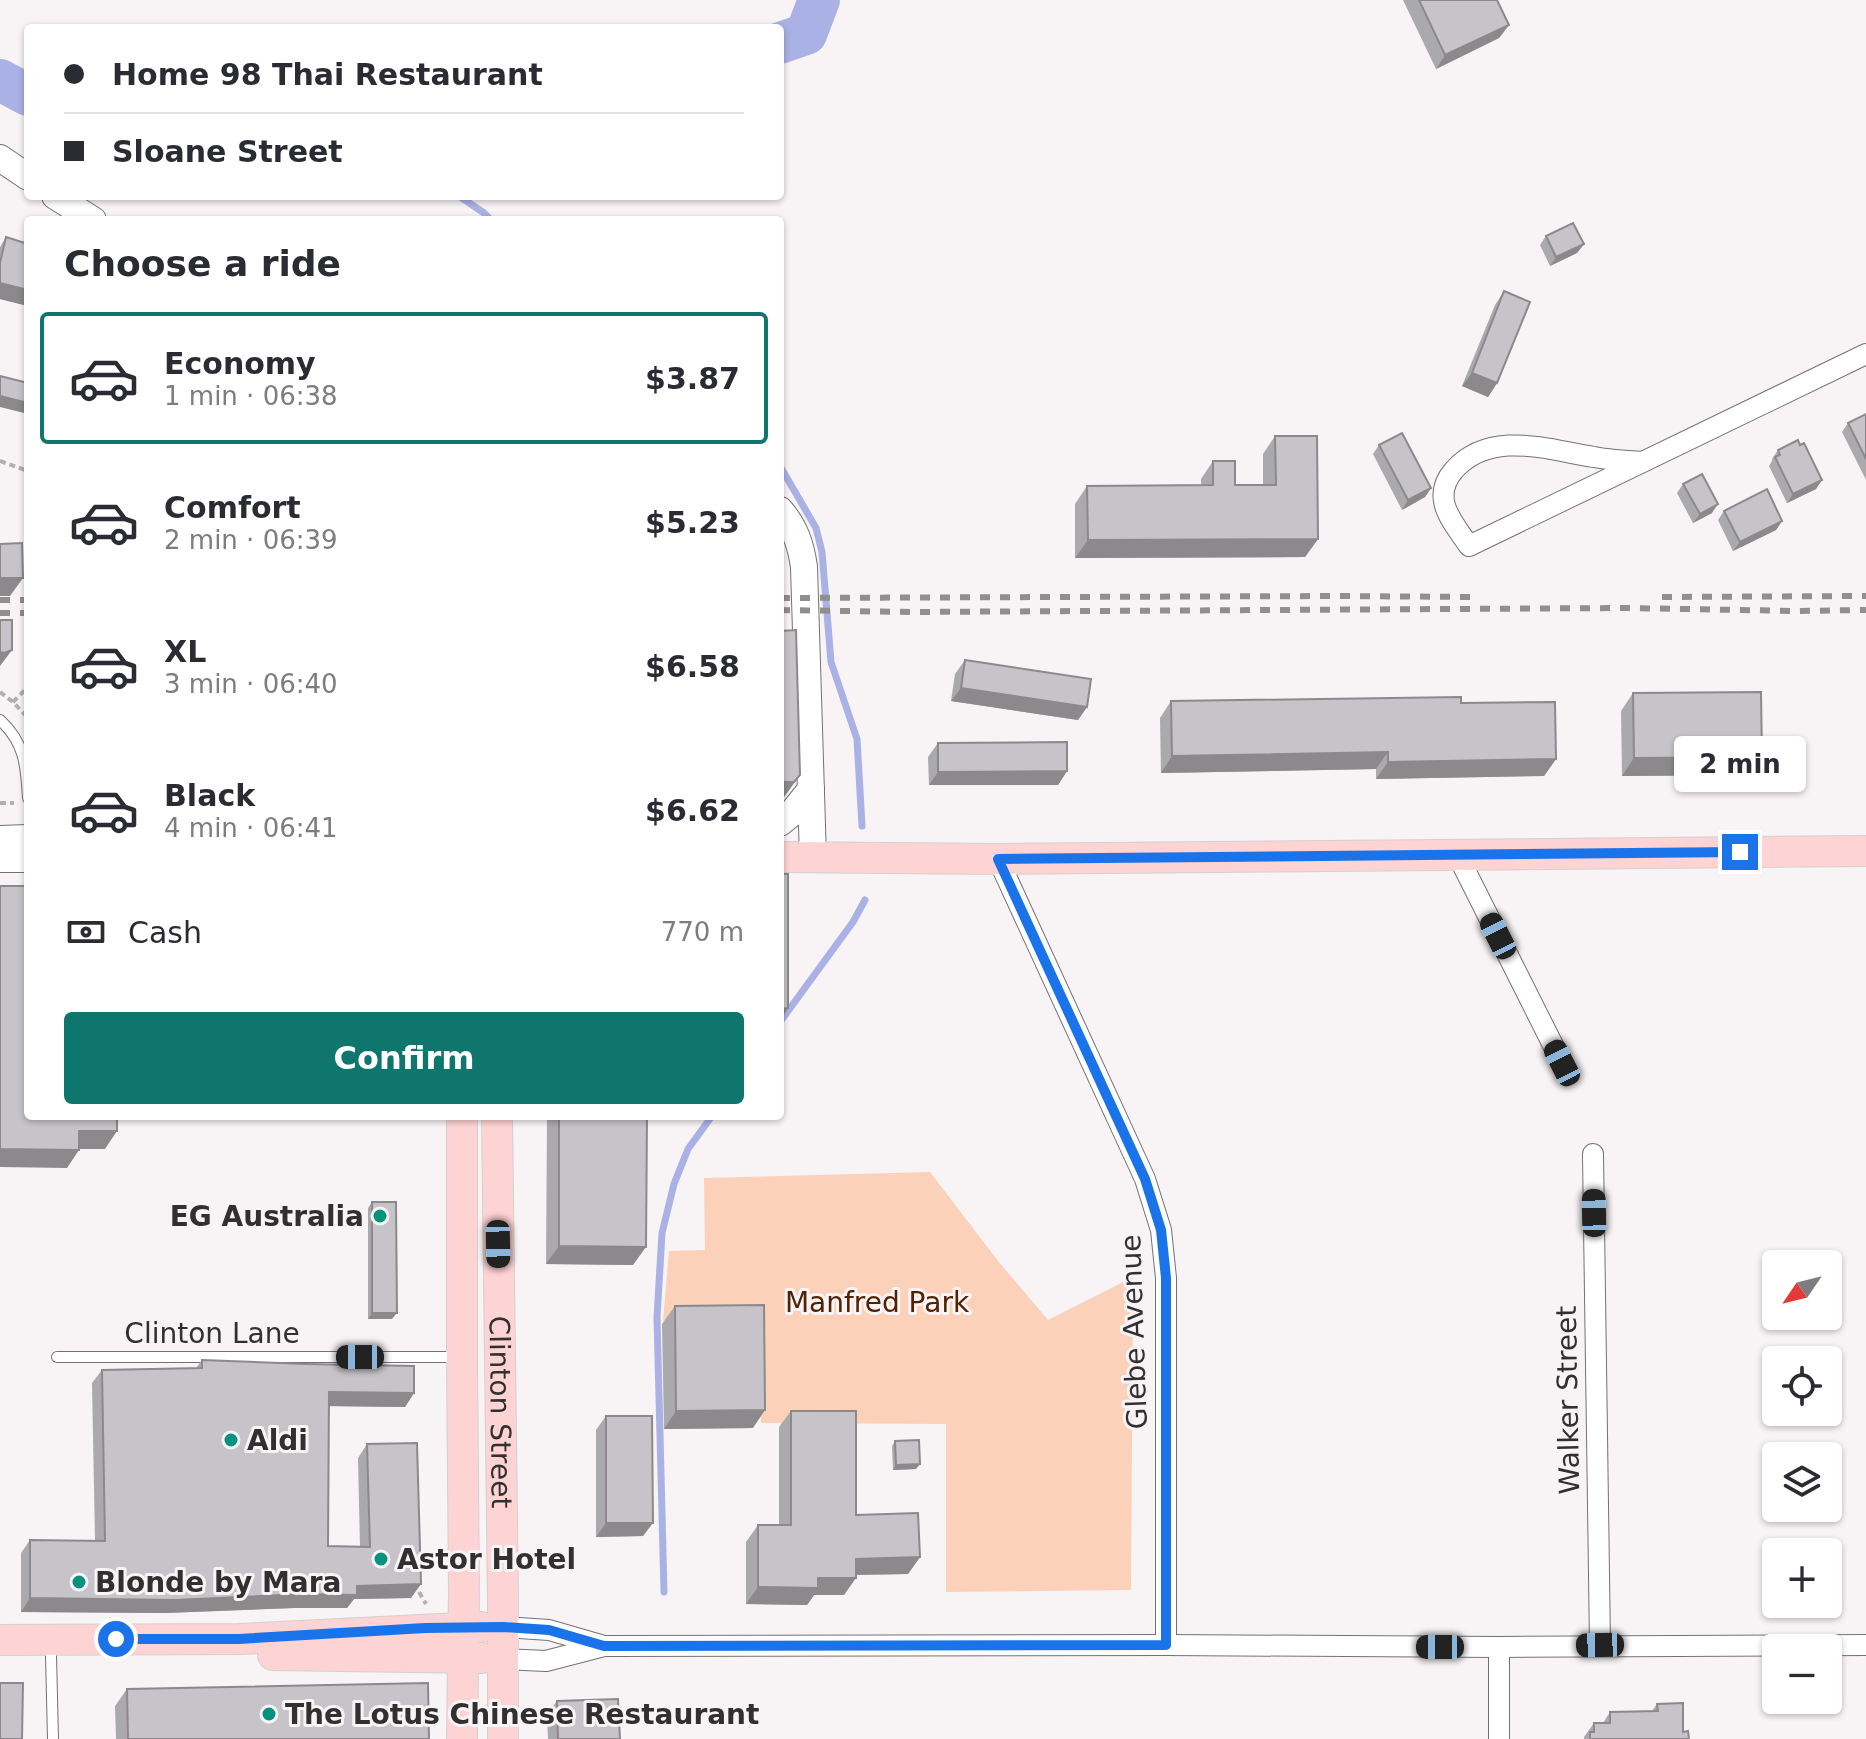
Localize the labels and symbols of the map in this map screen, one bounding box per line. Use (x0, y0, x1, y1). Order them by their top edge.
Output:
callout: 2 min (1674, 736, 1806, 792)
route end (1722, 834, 1758, 870)
car (1476, 909, 1520, 963)
car (1540, 1036, 1584, 1090)
car (1582, 1189, 1606, 1237)
place label: EG Australia (170, 1200, 364, 1233)
marker: EG Australia (371, 1207, 389, 1225)
car (486, 1220, 510, 1268)
street label: Glebe Avenue (1114, 1234, 1154, 1430)
north arrow (1762, 1250, 1842, 1330)
park label: Manfred Park (785, 1286, 970, 1319)
street label: Walker Street (1550, 1305, 1586, 1495)
street label: Clinton Street (483, 1315, 518, 1509)
street label: Clinton Lane (124, 1317, 300, 1350)
car (336, 1345, 384, 1369)
place label: Aldi (247, 1424, 308, 1457)
marker: Aldi (222, 1431, 240, 1449)
place label: Astor Hotel (397, 1543, 576, 1576)
marker: Astor Hotel (372, 1550, 390, 1568)
place label: Blonde by Mara (95, 1566, 341, 1599)
marker: Blonde by Mara (70, 1573, 88, 1591)
route start (98, 1621, 134, 1657)
car (1576, 1633, 1624, 1657)
car (1416, 1635, 1464, 1659)
place label: The Lotus Chinese Restaurant (285, 1698, 759, 1731)
marker: The Lotus Chinese Restaurant (260, 1705, 278, 1723)

